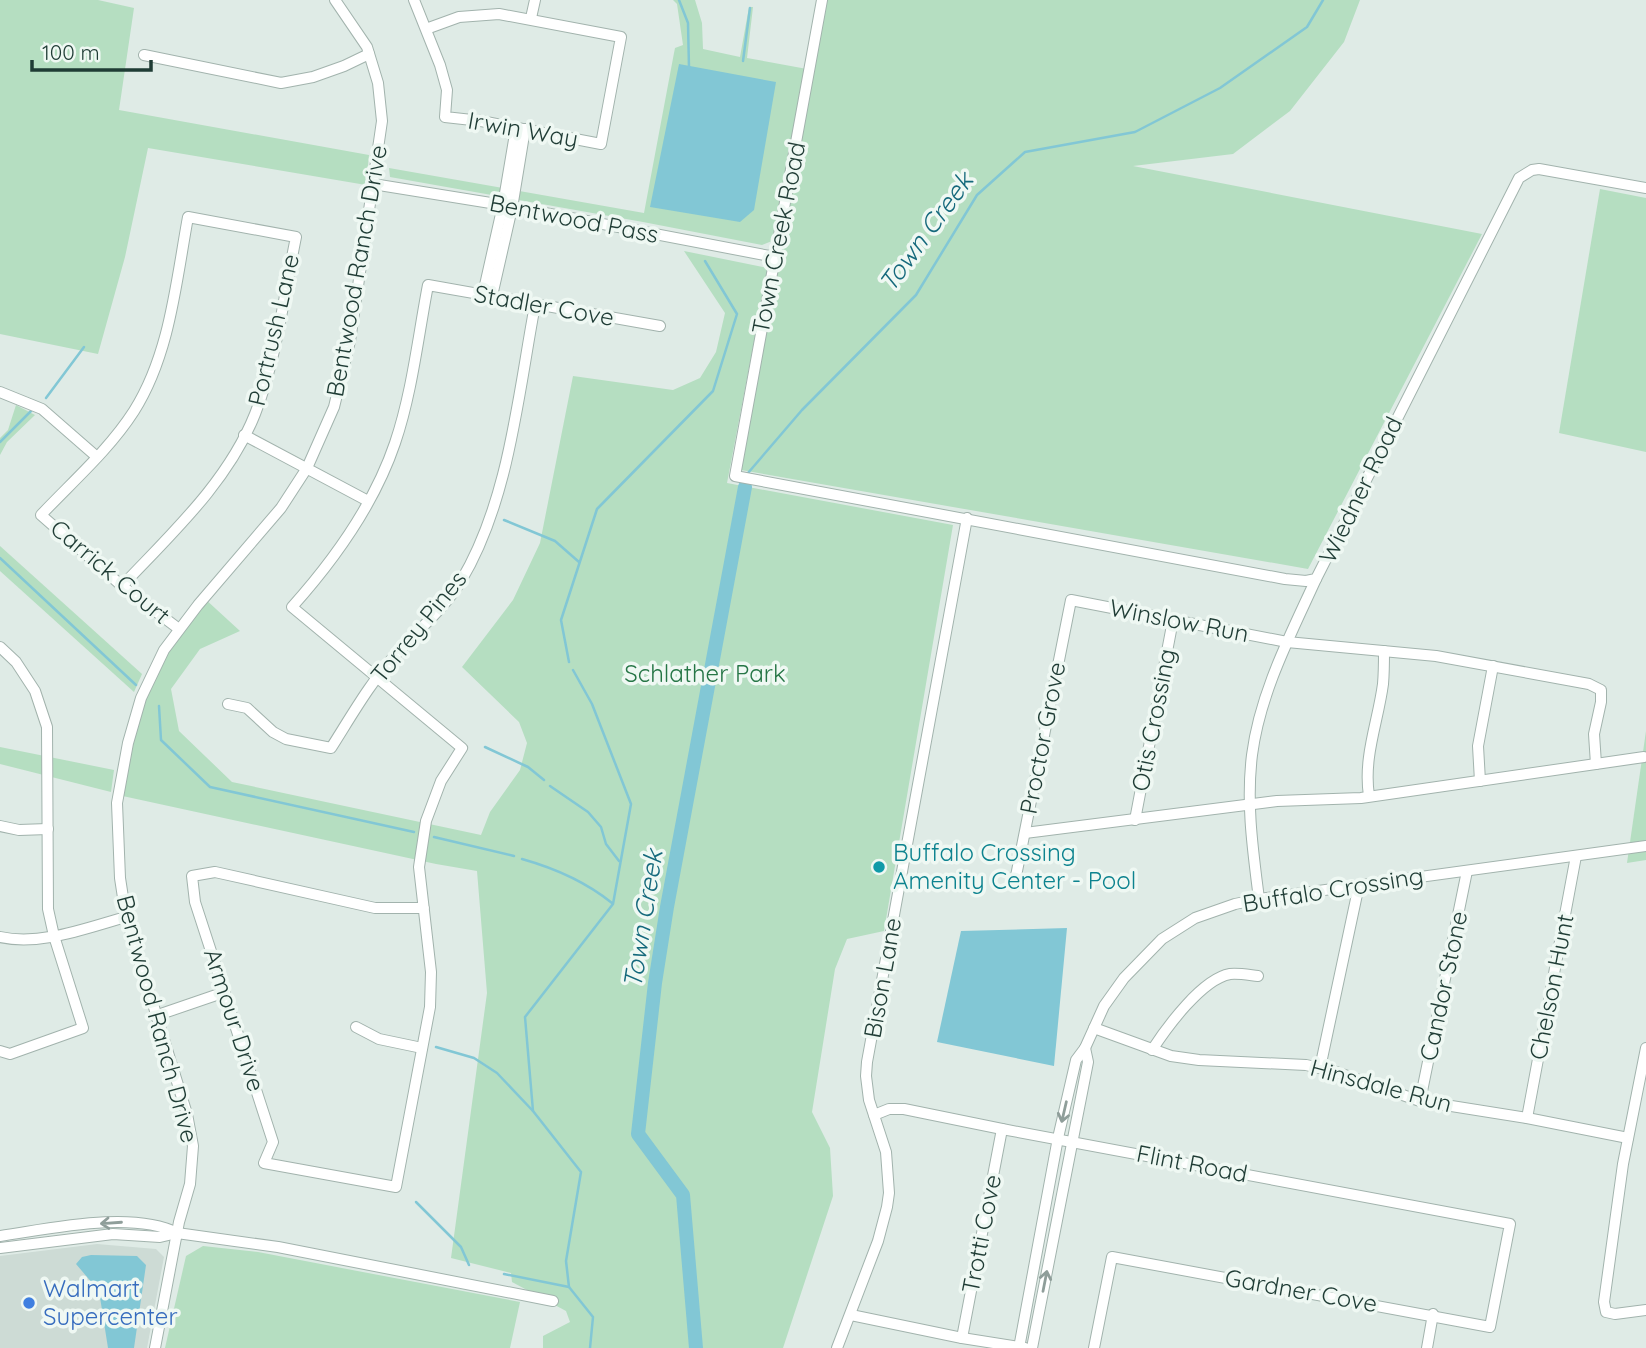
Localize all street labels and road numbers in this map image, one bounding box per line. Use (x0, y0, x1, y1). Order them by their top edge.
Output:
street label: Irwin Way (466, 105, 581, 153)
street label: Town Creek Road (745, 139, 811, 336)
street label: Bentwood Ranch Drive (319, 143, 393, 399)
street label: Bentwood Pass (487, 187, 661, 249)
street label: Portrush Lane (241, 251, 305, 409)
street label: Stadler Cove (472, 278, 616, 332)
street label: Wiedner Road (1312, 411, 1408, 568)
street label: Carrick Court (45, 513, 177, 630)
street label: Torrey Pines (364, 564, 473, 689)
street label: Winslow Run (1107, 592, 1251, 648)
street label: Otis Crossing (1124, 646, 1182, 794)
street label: Proctor Grove (1013, 659, 1071, 816)
street label: Buffalo Crossing (1240, 860, 1425, 918)
street label: Bentwood Ranch Drive (110, 892, 205, 1146)
street label: Candor Stone (1413, 908, 1474, 1063)
street label: Chelson Hunt (1522, 912, 1580, 1062)
street label: Bison Lane (857, 915, 907, 1040)
street label: Armour Drive (198, 944, 272, 1095)
street label: Hinsdale Run (1307, 1052, 1455, 1118)
street label: Flint Road (1134, 1138, 1250, 1188)
street label: Trotti Cove (955, 1172, 1007, 1296)
street label: Gardner Cove (1223, 1262, 1380, 1318)

